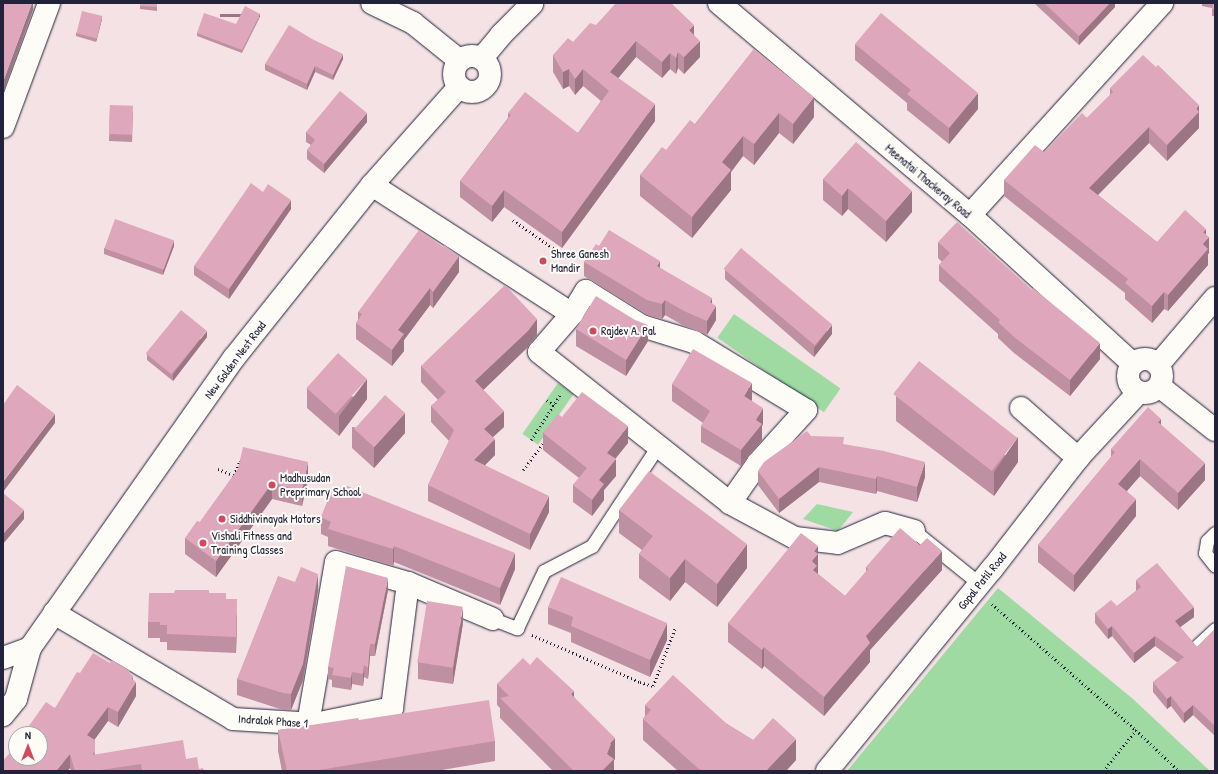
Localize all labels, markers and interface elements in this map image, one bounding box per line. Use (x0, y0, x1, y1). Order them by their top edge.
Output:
street label: Meenatai Thackeray Road (882, 141, 974, 221)
place label: Shree Ganesh Mandir (551, 247, 609, 275)
marker: Shree Ganesh Mandir (538, 256, 548, 266)
street label: New Golden Nest Road (201, 318, 269, 402)
place label: Rajdev A. Pal (601, 324, 656, 338)
marker: Rajdev A. Pal (588, 326, 598, 336)
place label: Madhusudan Preprimary School (280, 471, 361, 499)
marker: Madhusudan Preprimary School (267, 480, 277, 490)
place label: Siddhivinayak Motors (230, 512, 321, 526)
marker: Siddhivinayak Motors (217, 514, 227, 524)
place label: Vishali Fitness and Training Classes (211, 529, 292, 557)
marker: Vishali Fitness and Training Classes (198, 538, 208, 548)
street label: Gopal Patil Road (955, 550, 1009, 612)
street label: Indralok Phase 1 (238, 711, 308, 731)
north arrow (8, 726, 48, 766)
text: N (25, 728, 31, 742)

